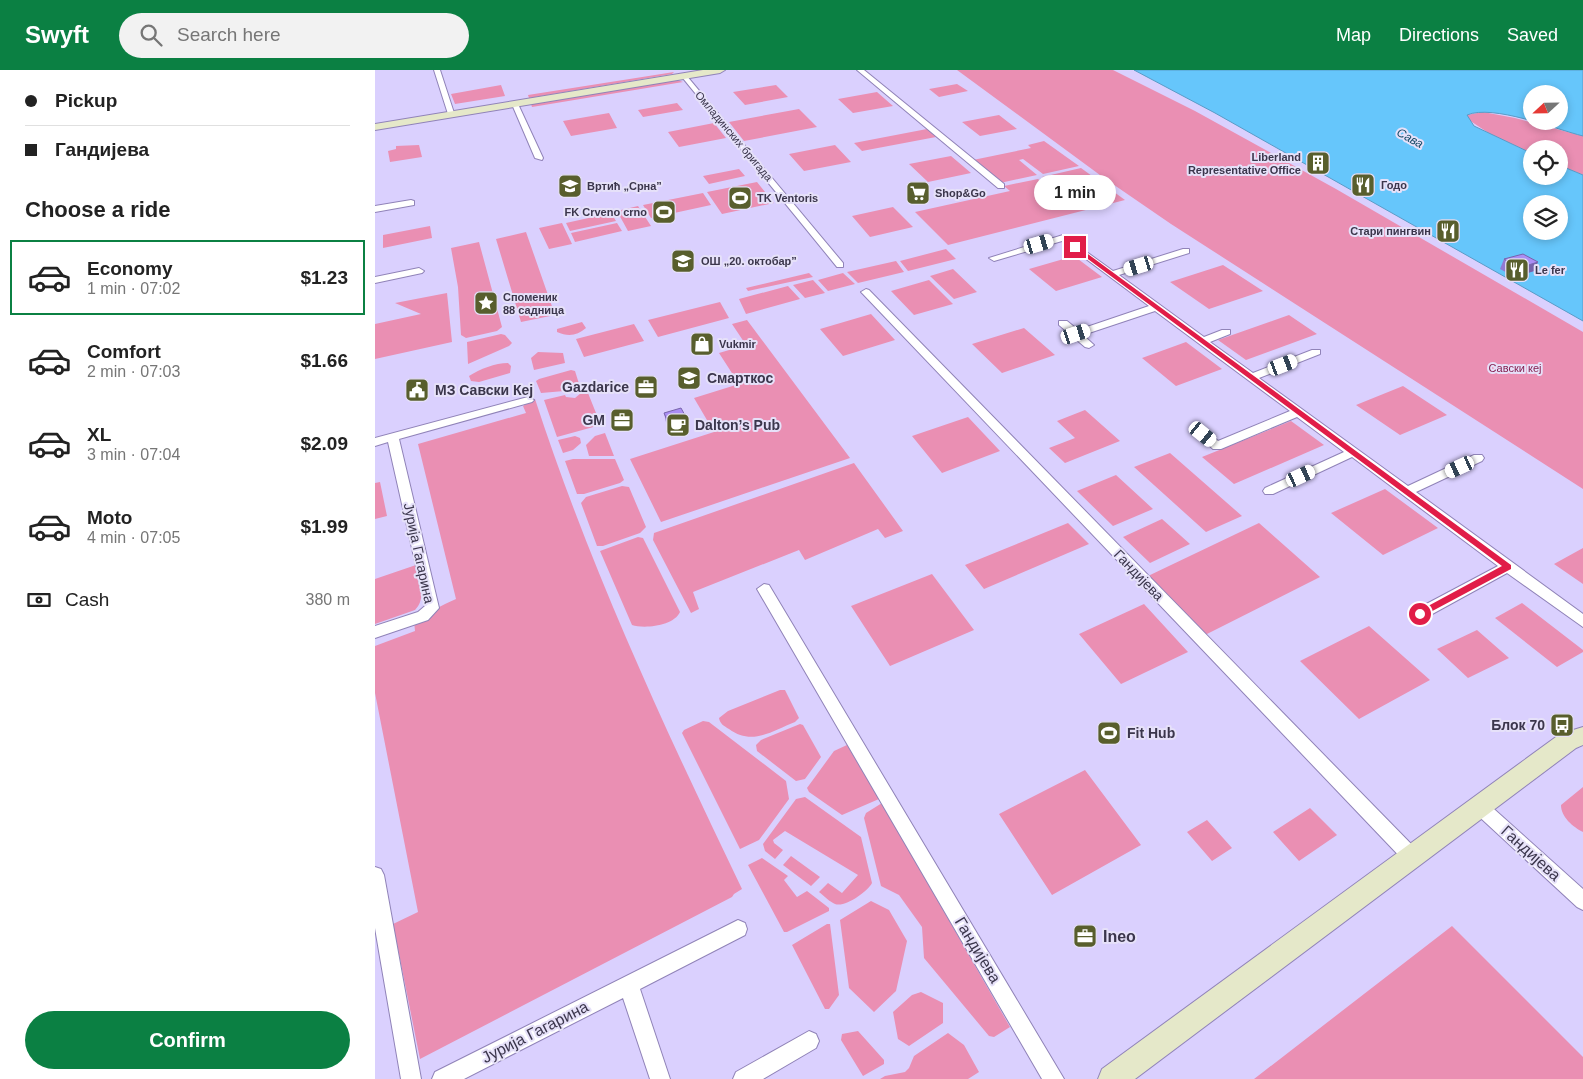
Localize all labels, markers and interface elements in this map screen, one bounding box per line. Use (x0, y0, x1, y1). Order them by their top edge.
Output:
search box (119, 13, 469, 58)
text: Swyft (25, 21, 89, 48)
icon: search (137, 21, 165, 49)
text: Search here (177, 24, 281, 45)
text: Map (1336, 25, 1371, 45)
text: Directions (1399, 25, 1479, 45)
text: Saved (1507, 25, 1558, 45)
north arrow (1523, 85, 1567, 130)
map controls (1523, 85, 1568, 240)
street label: Омладинских бригада (693, 89, 776, 184)
text: Pickup (55, 90, 117, 111)
water label: Сава (1394, 125, 1426, 151)
text: Гандијева (55, 139, 149, 160)
button: locate (1523, 140, 1568, 185)
building icon: Liberland Representative Office (1305, 150, 1331, 176)
place label: Liberland Representative Office (1188, 151, 1301, 176)
restaurant icon: Годо (1350, 172, 1376, 198)
school or university icon: Вртић „Срна” (557, 173, 583, 199)
callout: 1 min (1034, 174, 1116, 210)
place label: Годо (1381, 179, 1407, 191)
place label: Вртић „Срна” (587, 180, 662, 192)
supermarket icon: Shop&Go (905, 180, 931, 206)
text: 1 min (1054, 184, 1096, 201)
sports icon: TK Ventoris (727, 185, 753, 211)
place label: Shop&Go (935, 187, 986, 199)
place label: TK Ventoris (757, 192, 818, 204)
button: layers (1523, 195, 1568, 240)
text: Choose a ride (25, 197, 170, 222)
sports icon: FK Crveno crno (651, 199, 677, 225)
place label: FK Crveno crno (564, 206, 647, 218)
restaurant icon: Стари пингвин (1435, 218, 1461, 244)
place label: Стари пингвин (1350, 225, 1431, 237)
car (1022, 233, 1055, 255)
route end (1064, 236, 1086, 258)
school or university icon: ОШ „20. октобар” (670, 248, 696, 274)
car (1122, 254, 1155, 278)
icon: car (27, 255, 72, 300)
place label: ОШ „20. октобар” (701, 255, 797, 267)
restaurant icon: Le fer (1504, 257, 1530, 283)
text: Economy (87, 258, 173, 279)
place label: Le fer (1535, 264, 1566, 276)
text: $1.23 (300, 267, 348, 288)
text: 1 min · 07:02 (87, 280, 180, 297)
place icon: Споменик 88 садница (473, 290, 499, 316)
place label: Споменик 88 садница (503, 291, 565, 316)
car (1059, 322, 1092, 346)
shop icon: Vukmir (689, 331, 715, 357)
icon: car (27, 338, 72, 383)
place label: Vukmir (719, 338, 757, 350)
text: Comfort (87, 341, 161, 362)
text: $1.66 (300, 350, 348, 371)
car (1266, 353, 1299, 377)
park label: Савски кеј (1489, 362, 1541, 374)
text: 2 min · 07:03 (87, 363, 180, 380)
school or university icon: Смарткос (676, 365, 702, 391)
place label: Смарткос (707, 370, 773, 386)
office icon: Gazdarice (633, 374, 659, 400)
public building icon: МЗ Савски Кеј (404, 377, 430, 403)
place label: Gazdarice (562, 379, 629, 395)
place label: МЗ Савски Кеј (435, 382, 533, 398)
office icon: GM (609, 407, 635, 433)
place label: GM (582, 412, 605, 428)
cafe icon: Dalton’s Pub (665, 412, 691, 438)
place label: Dalton’s Pub (695, 417, 780, 433)
car (1186, 419, 1219, 449)
icon: car (27, 421, 72, 466)
text: XL (87, 424, 111, 445)
text: $2.09 (300, 433, 348, 454)
text: 3 min · 07:04 (87, 446, 180, 463)
car (1443, 454, 1476, 480)
car (1284, 463, 1317, 489)
street label: Јурија Гагарина (401, 501, 438, 605)
icon: car (27, 504, 72, 549)
text: Moto (87, 507, 132, 528)
text: $1.99 (300, 516, 348, 537)
text: 4 min · 07:05 (87, 529, 180, 546)
street label: Гандијева (1111, 546, 1167, 604)
icon: cash (25, 586, 53, 614)
text: Cash (65, 589, 109, 610)
text: 380 m (306, 591, 350, 608)
route start (1409, 603, 1431, 625)
bus stop icon: Блок 70 (1549, 712, 1575, 738)
place label: Блок 70 (1491, 717, 1545, 733)
sports icon: Fit Hub (1096, 720, 1122, 746)
place label: Fit Hub (1127, 725, 1175, 741)
street label: Гандијева (1498, 822, 1564, 884)
street label: Гандијева (952, 914, 1004, 986)
office icon: Ineo (1072, 923, 1098, 949)
place label: Ineo (1103, 928, 1136, 945)
street label: Јурија Гагарина (479, 998, 591, 1066)
button: Confirm (25, 1011, 350, 1069)

